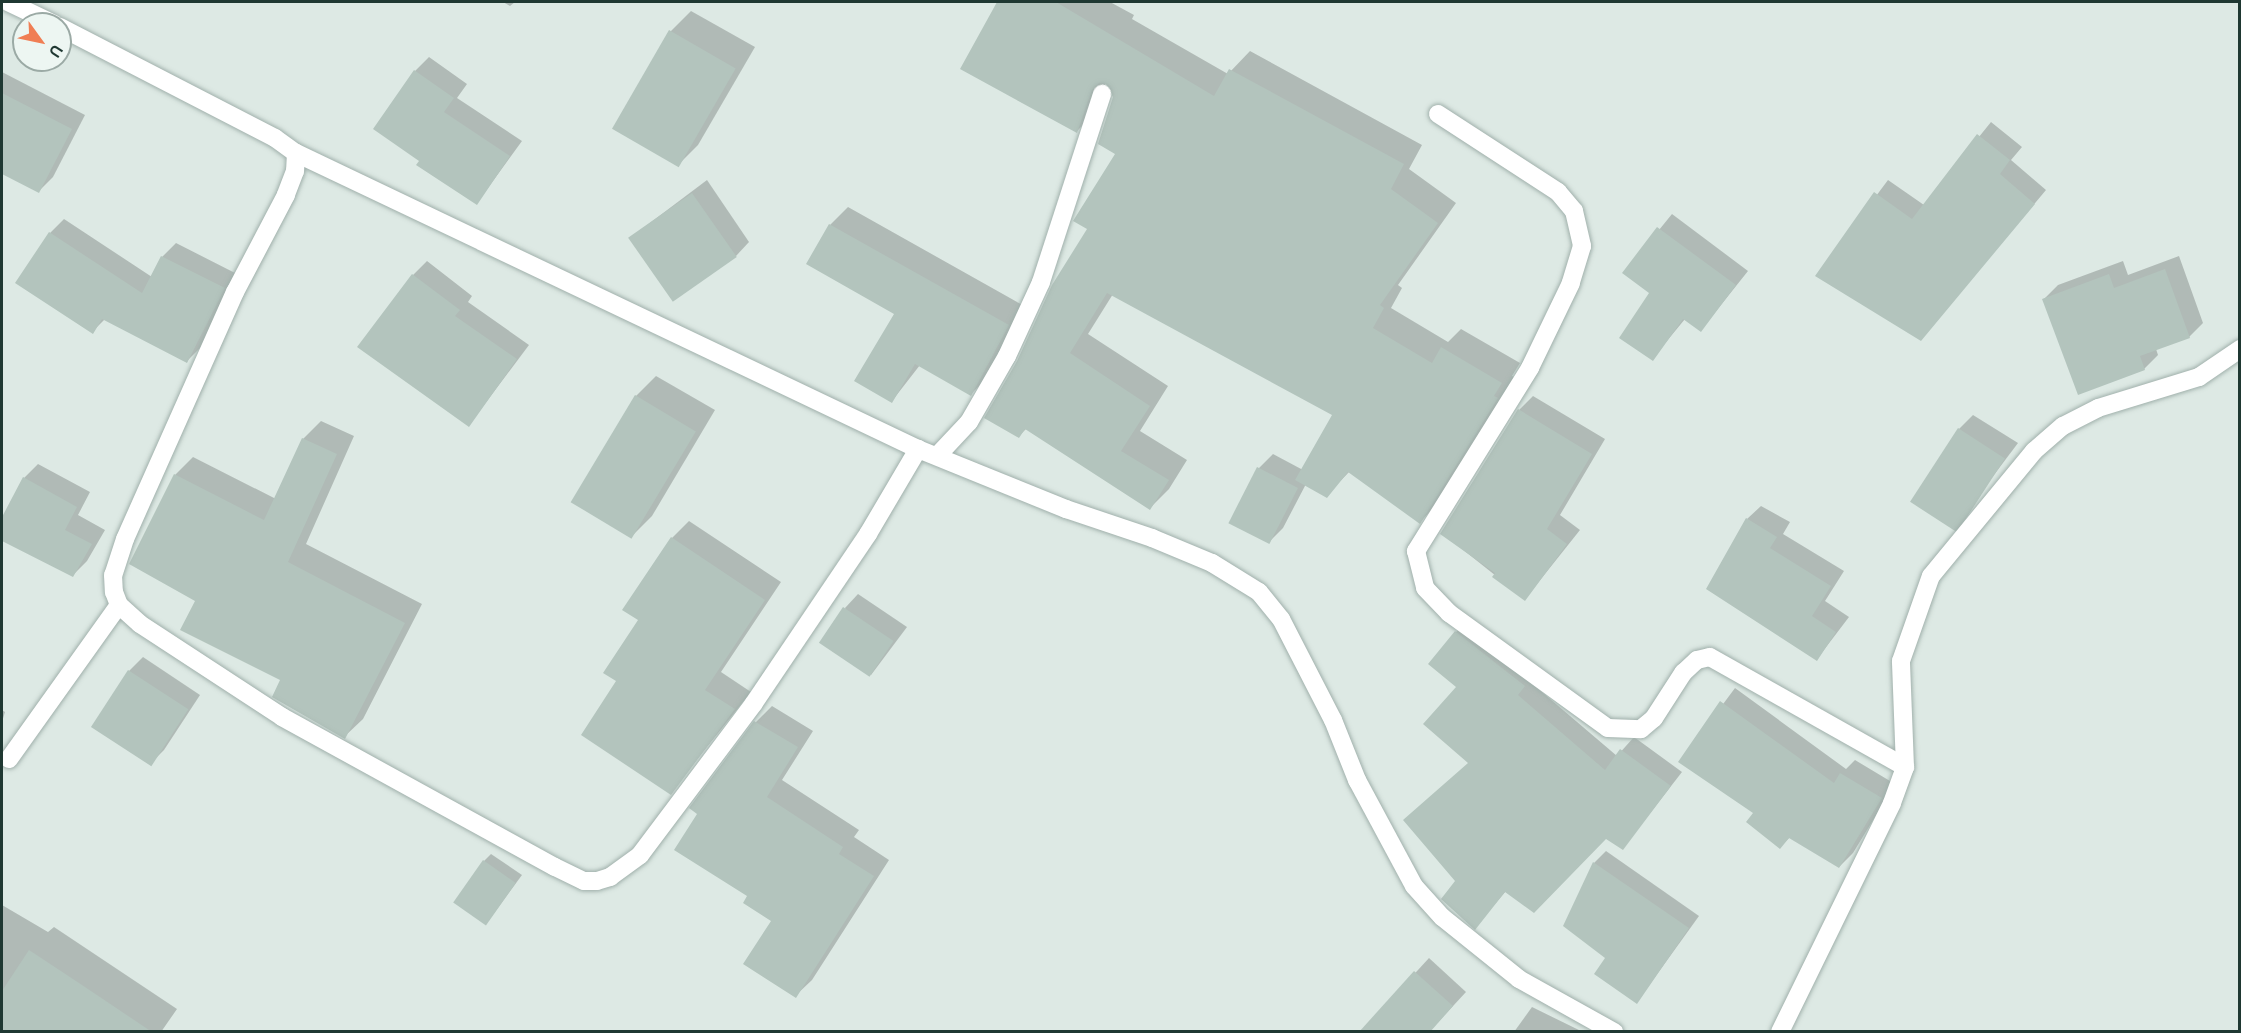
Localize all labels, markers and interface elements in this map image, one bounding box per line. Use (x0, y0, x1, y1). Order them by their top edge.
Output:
north arrow (12, 12, 72, 72)
text: U (44, 41, 68, 61)

